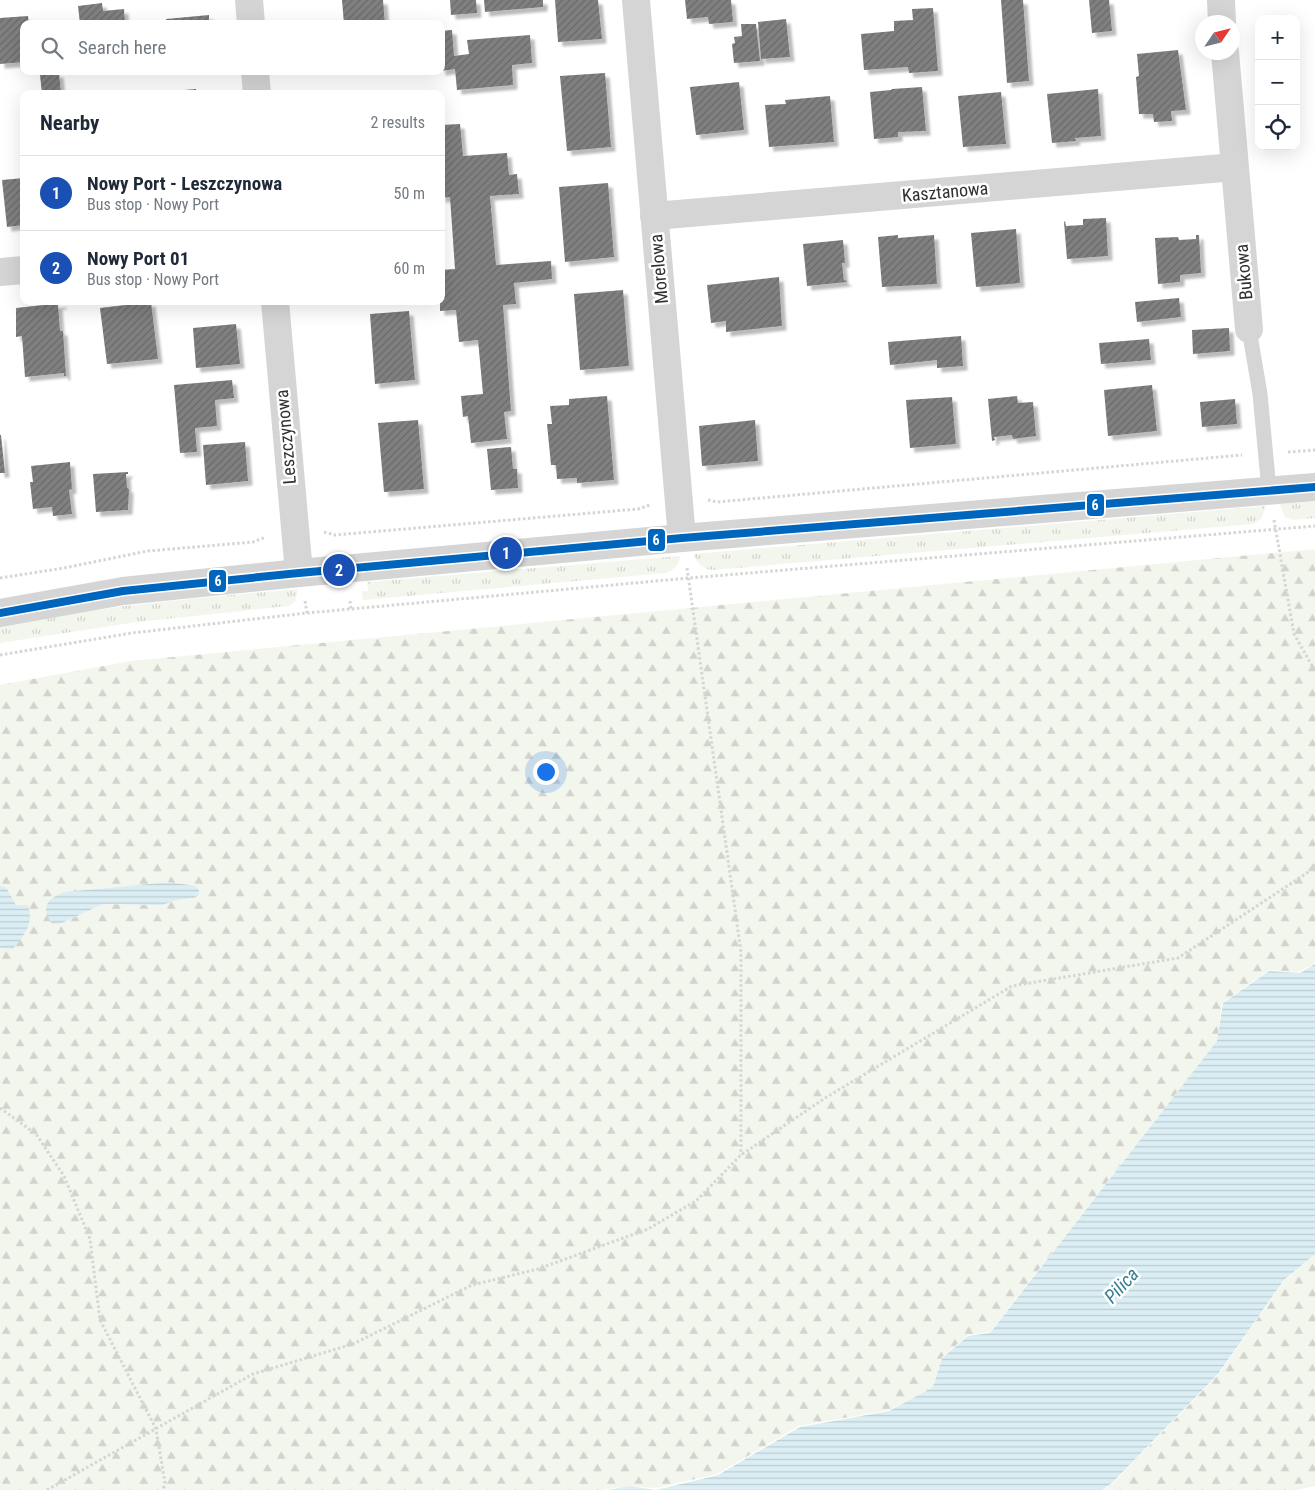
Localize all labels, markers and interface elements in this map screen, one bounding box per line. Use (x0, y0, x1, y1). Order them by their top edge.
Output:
north arrow (1195, 15, 1240, 60)
map controls (1255, 15, 1300, 150)
button: + (1255, 15, 1300, 60)
search box (20, 20, 445, 75)
icon: search (38, 34, 66, 62)
text: Search here (78, 36, 166, 59)
button: − (1255, 60, 1300, 105)
button: locate (1255, 105, 1300, 150)
text: Nearby (40, 111, 99, 135)
text: 2 results (370, 113, 425, 132)
text: Nowy Port - Leszczynowa (87, 172, 282, 195)
street label: Kasztanowa (901, 177, 989, 206)
text: 1 (52, 184, 60, 203)
text: 50 m (393, 184, 425, 203)
text: Bus stop · Nowy Port (87, 195, 219, 214)
street label: Morelowa (645, 233, 672, 305)
street label: Bukowa (1231, 243, 1256, 301)
text: Nowy Port 01 (87, 247, 189, 270)
text: 2 (52, 259, 60, 278)
text: 60 m (393, 259, 425, 278)
text: Bus stop · Nowy Port (87, 270, 219, 289)
street label: Leszczynowa (271, 389, 300, 485)
line badge: 6 (1086, 493, 1105, 517)
text: 6 (1091, 497, 1099, 513)
line badge: 6 (647, 528, 666, 552)
text: 6 (652, 532, 660, 548)
pin: 1 (490, 534, 522, 572)
pin: 2 (323, 551, 355, 589)
line badge: 6 (208, 569, 227, 593)
text: 6 (214, 573, 222, 589)
your location (533, 759, 559, 785)
water label: Pilica (1099, 1263, 1144, 1308)

